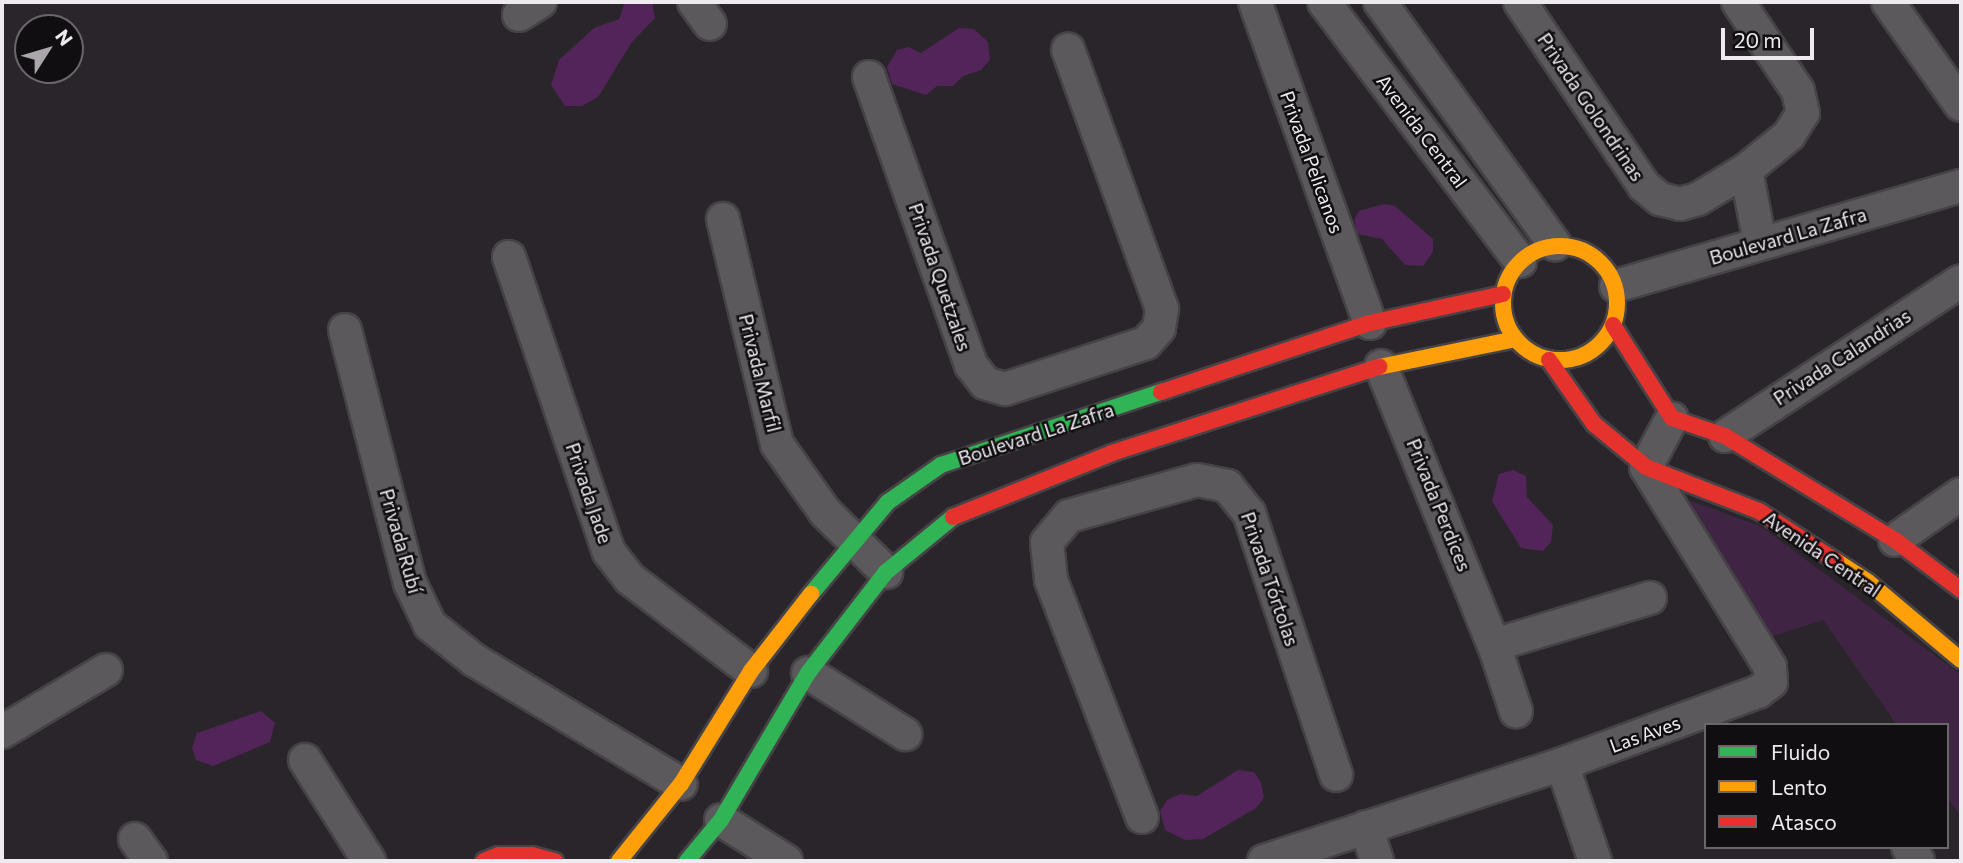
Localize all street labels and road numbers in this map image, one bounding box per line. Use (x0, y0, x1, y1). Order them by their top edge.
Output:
street label: Privada Golondrinas (1533, 29, 1649, 185)
street label: Avenida Central (1372, 70, 1472, 192)
street label: Privada Pelicanos (1276, 88, 1348, 236)
street label: Privada Quetzales (904, 200, 976, 354)
street label: Boulevard La Zafra (1707, 203, 1869, 269)
street label: Privada Calandrias (1769, 304, 1915, 410)
street label: Privada Marfil (734, 311, 786, 435)
street label: Boulevard La Zafra (955, 398, 1117, 470)
street label: Privada Perdices (1402, 435, 1476, 575)
street label: Privada Jade (561, 440, 617, 546)
street label: Privada Rubí (375, 486, 427, 596)
street label: Avenida Central (1759, 507, 1885, 601)
street label: Privada Tórtolas (1236, 509, 1304, 649)
street label: Las Aves (1607, 711, 1683, 757)

